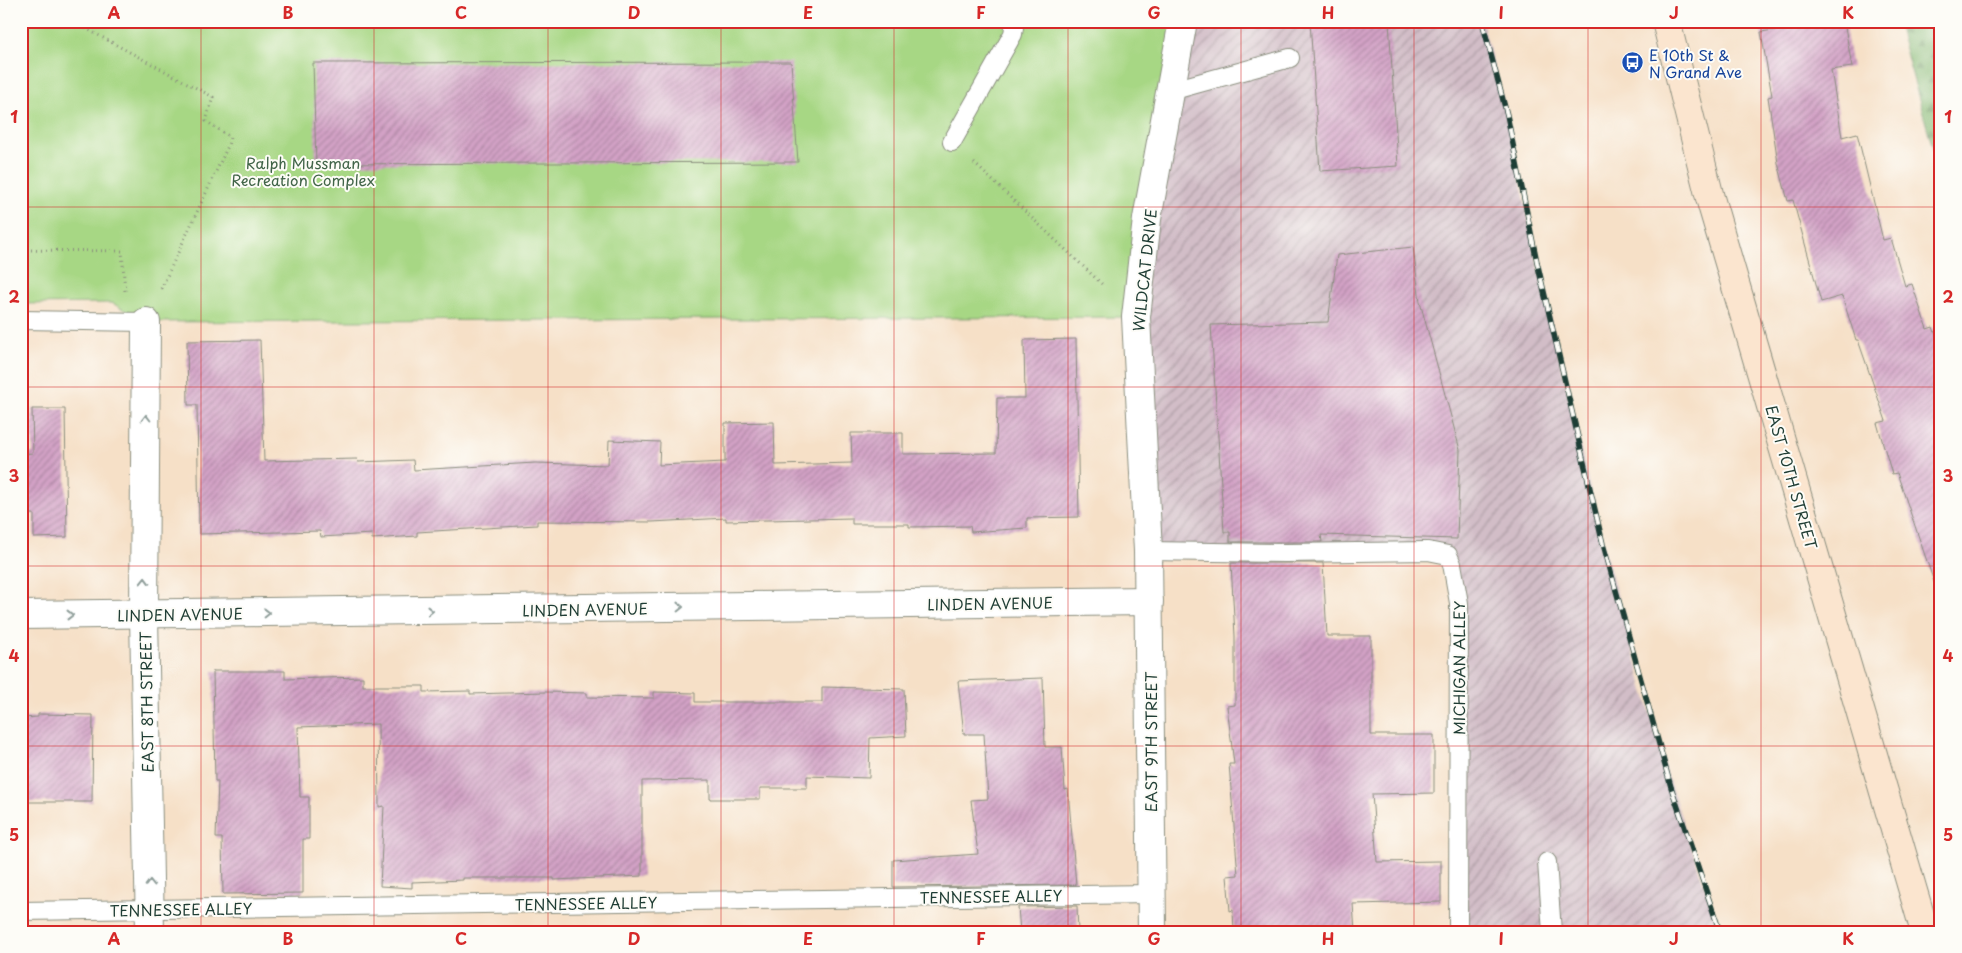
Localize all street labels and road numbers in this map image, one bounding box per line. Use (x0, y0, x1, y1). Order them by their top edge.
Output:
street label: WILDCAT DRIVE (1126, 207, 1162, 333)
street label: EAST 10TH STREET (1760, 402, 1824, 552)
street label: LINDEN AVENUE (927, 590, 1053, 616)
street label: LINDEN AVENUE (522, 596, 648, 622)
street label: LINDEN AVENUE (117, 601, 243, 627)
street label: MICHIGAN ALLEY (1447, 601, 1470, 735)
street label: EAST 8TH STREET (133, 631, 159, 773)
street label: EAST 9TH STREET (1139, 671, 1162, 812)
street label: TENNESSEE ALLEY (919, 883, 1063, 909)
street label: TENNESSEE ALLEY (514, 890, 658, 916)
street label: TENNESSEE ALLEY (109, 896, 253, 922)

